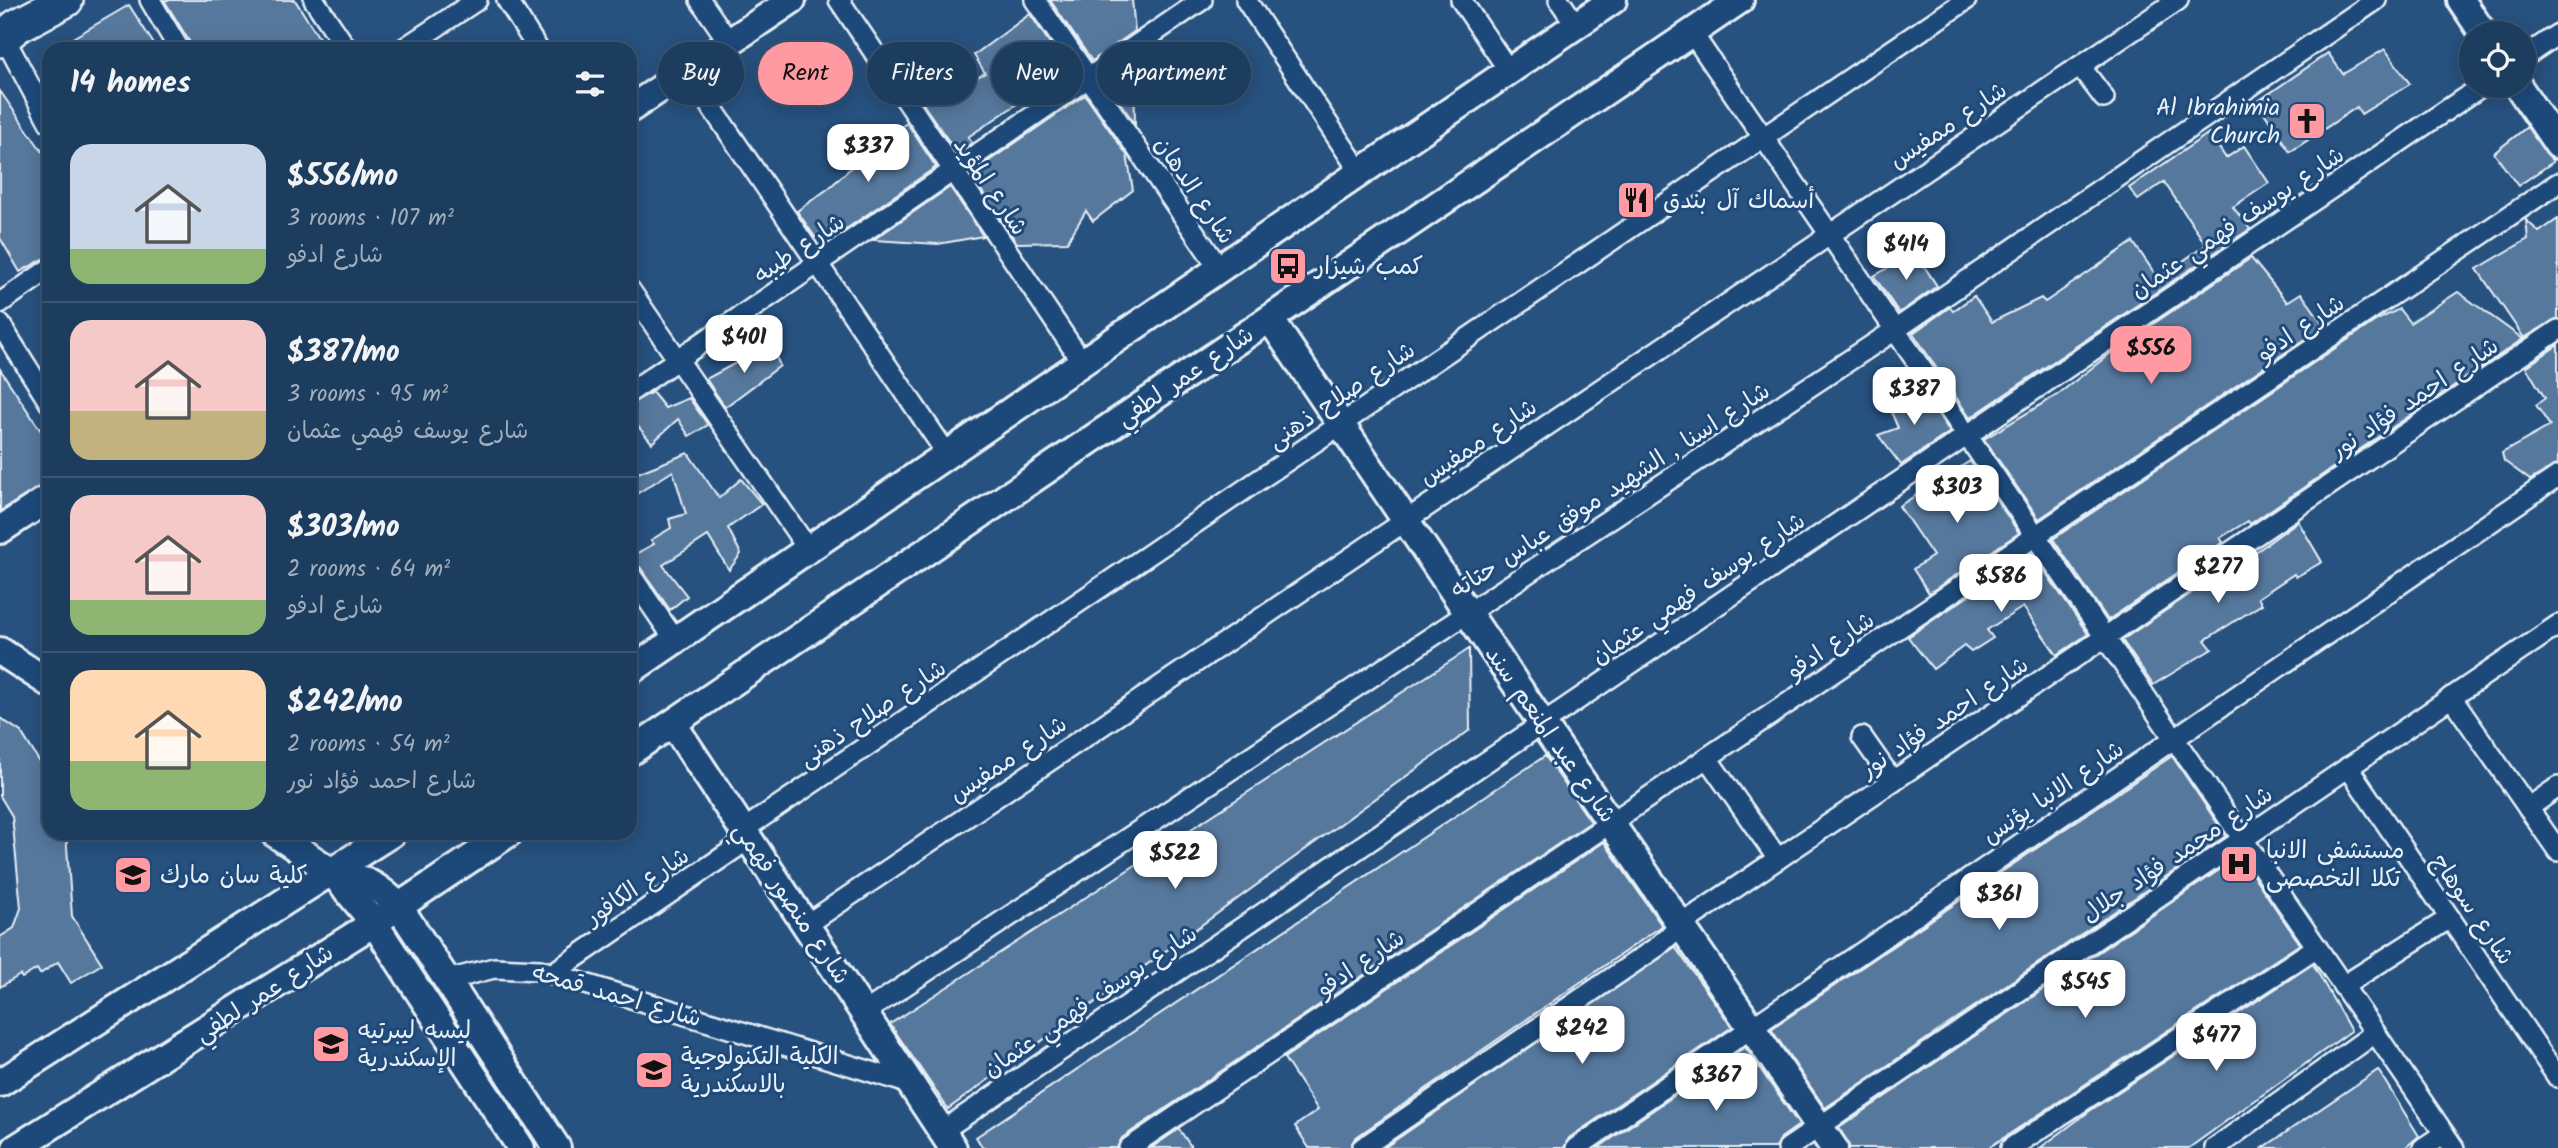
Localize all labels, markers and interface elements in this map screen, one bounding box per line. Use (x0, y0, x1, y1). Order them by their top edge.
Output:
map controls (2459, 21, 2536, 98)
button: locate (2459, 21, 2536, 98)
chip: Buy (658, 42, 744, 105)
chip: Rent (758, 42, 853, 105)
chip: Filters (867, 42, 977, 105)
chip: New (991, 42, 1083, 105)
chip: Apartment (1097, 42, 1251, 105)
text: 14 homes (70, 60, 191, 108)
icon: filters (571, 65, 609, 103)
street label: شارع ممفيس (1882, 72, 2016, 180)
place label: Al Ibrahimia Church (2156, 89, 2280, 156)
church icon: Al Ibrahimia Church (2286, 100, 2328, 142)
pin: $337 (827, 124, 909, 184)
text: $337 (843, 129, 893, 165)
street label: شارع المؤيد (942, 129, 1037, 244)
street label: شارع الدهان (1143, 129, 1245, 253)
street label: شارع يوسف فهمي عثمان (2123, 137, 2353, 310)
text: $556/mo (287, 153, 398, 201)
icon: home (126, 172, 210, 256)
restaurant icon: أسماك آل بندق (1615, 179, 1657, 221)
place label: أسماك آل بندق (1663, 182, 1814, 221)
text: 3 rooms · 107 m² (287, 201, 454, 237)
street label: شارع طيبه (746, 204, 854, 294)
pin: $414 (1865, 222, 1947, 282)
text: $414 (1883, 227, 1929, 263)
text: شارع ادفو (287, 238, 383, 274)
bus stop icon: كمب شيزار (1267, 245, 1309, 287)
place label: كمب شيزار (1313, 248, 1423, 287)
street label: شارع ادفو (2248, 285, 2353, 374)
pin: $401 (703, 316, 785, 375)
street label: شارع عمر لطفي (1109, 317, 1263, 438)
text: $401 (722, 320, 766, 356)
pin: $556 (2110, 326, 2192, 386)
street label: شارع احمد فؤاد نور (2321, 328, 2508, 471)
text: $387/mo (287, 329, 400, 377)
text: $556 (2126, 331, 2176, 367)
street label: شارع صلاح ذهنى (1260, 332, 1424, 461)
icon: home (126, 348, 210, 432)
pin: $387 (1873, 368, 1955, 427)
text: $387 (1889, 372, 1939, 408)
street label: شارع اسنا , الشهيد موفق عباس حتاته (1443, 373, 1779, 610)
text: 3 rooms · 95 m² (287, 377, 448, 413)
street label: شارع ممفيس (1412, 389, 1546, 497)
text: شارع يوسف فهمي عثمان (287, 414, 528, 450)
pin: $303 (1916, 466, 1998, 525)
text: $303 (1932, 470, 1982, 506)
street label: شارع يوسف فهمي عثمان (1584, 503, 1814, 676)
text: $303/mo (287, 504, 400, 552)
icon: home (126, 523, 210, 607)
pin: $277 (2177, 546, 2259, 605)
text: $277 (2194, 550, 2242, 586)
text: 2 rooms · 64 m² (287, 552, 450, 588)
pin: $586 (1960, 554, 2042, 614)
text: $586 (1975, 559, 2027, 595)
text: شارع ادفو (287, 589, 383, 625)
street label: شارع ادفو (1778, 602, 1883, 691)
street label: شارع عبد المنعم سند (1474, 638, 1626, 832)
street label: شارع احمد فؤاد نور (1851, 647, 2038, 790)
street label: شارع صلاح ذهنى (791, 650, 955, 779)
text: $242/mo (287, 679, 403, 727)
icon: home (126, 698, 210, 782)
street label: شارع ممفيس (942, 706, 1076, 814)
text: 2 rooms · 54 m² (287, 727, 450, 763)
street label: شارع الانبا يؤنس (1975, 731, 2133, 855)
text: شارع احمد فؤاد نور (287, 764, 476, 800)
street label: شارع محمد فؤاد جلال (2074, 776, 2282, 934)
street label: شارع منصور فهمي (722, 815, 860, 993)
pin: $522 (1134, 832, 1216, 891)
place label: مستشفى الانبا تكلا التخصصى (2266, 832, 2404, 899)
text: $522 (1149, 836, 1201, 872)
street label: شارع الكافور (576, 838, 698, 938)
hospital icon: مستشفى الانبا تكلا التخصصى (2218, 843, 2260, 885)
street label: شارع سوهاج (2420, 846, 2524, 974)
school or university icon: كلية سان مارك (112, 854, 154, 896)
place label: كلية سان مارك (160, 857, 307, 896)
pin: $361 (1958, 872, 2040, 932)
text: $361 (1976, 877, 2022, 913)
street label: شارع يوسف فهمي عثمان (976, 916, 1206, 1089)
street label: شارع ادفو (1308, 920, 1413, 1009)
street label: شارع عمر لطفي (187, 935, 342, 1054)
street label: شارع احمد قمحه (527, 954, 706, 1039)
pin: $545 (2044, 960, 2126, 1020)
text: $545 (2060, 965, 2110, 1001)
pin: $242 (1541, 1006, 1623, 1066)
text: $242 (1556, 1011, 1608, 1047)
place label: ليسه ليبرتيه الإسكندرية (358, 1012, 471, 1079)
pin: $477 (2175, 1014, 2257, 1073)
text: $477 (2192, 1018, 2240, 1054)
school or university icon: ليسه ليبرتيه الإسكندرية (310, 1023, 352, 1065)
place label: الكلية التكنولوجية بالاسكندرية (681, 1038, 839, 1105)
school or university icon: الكلية التكنولوجية بالاسكندرية (633, 1049, 675, 1091)
pin: $367 (1675, 1054, 1757, 1113)
text: $367 (1691, 1058, 1741, 1094)

